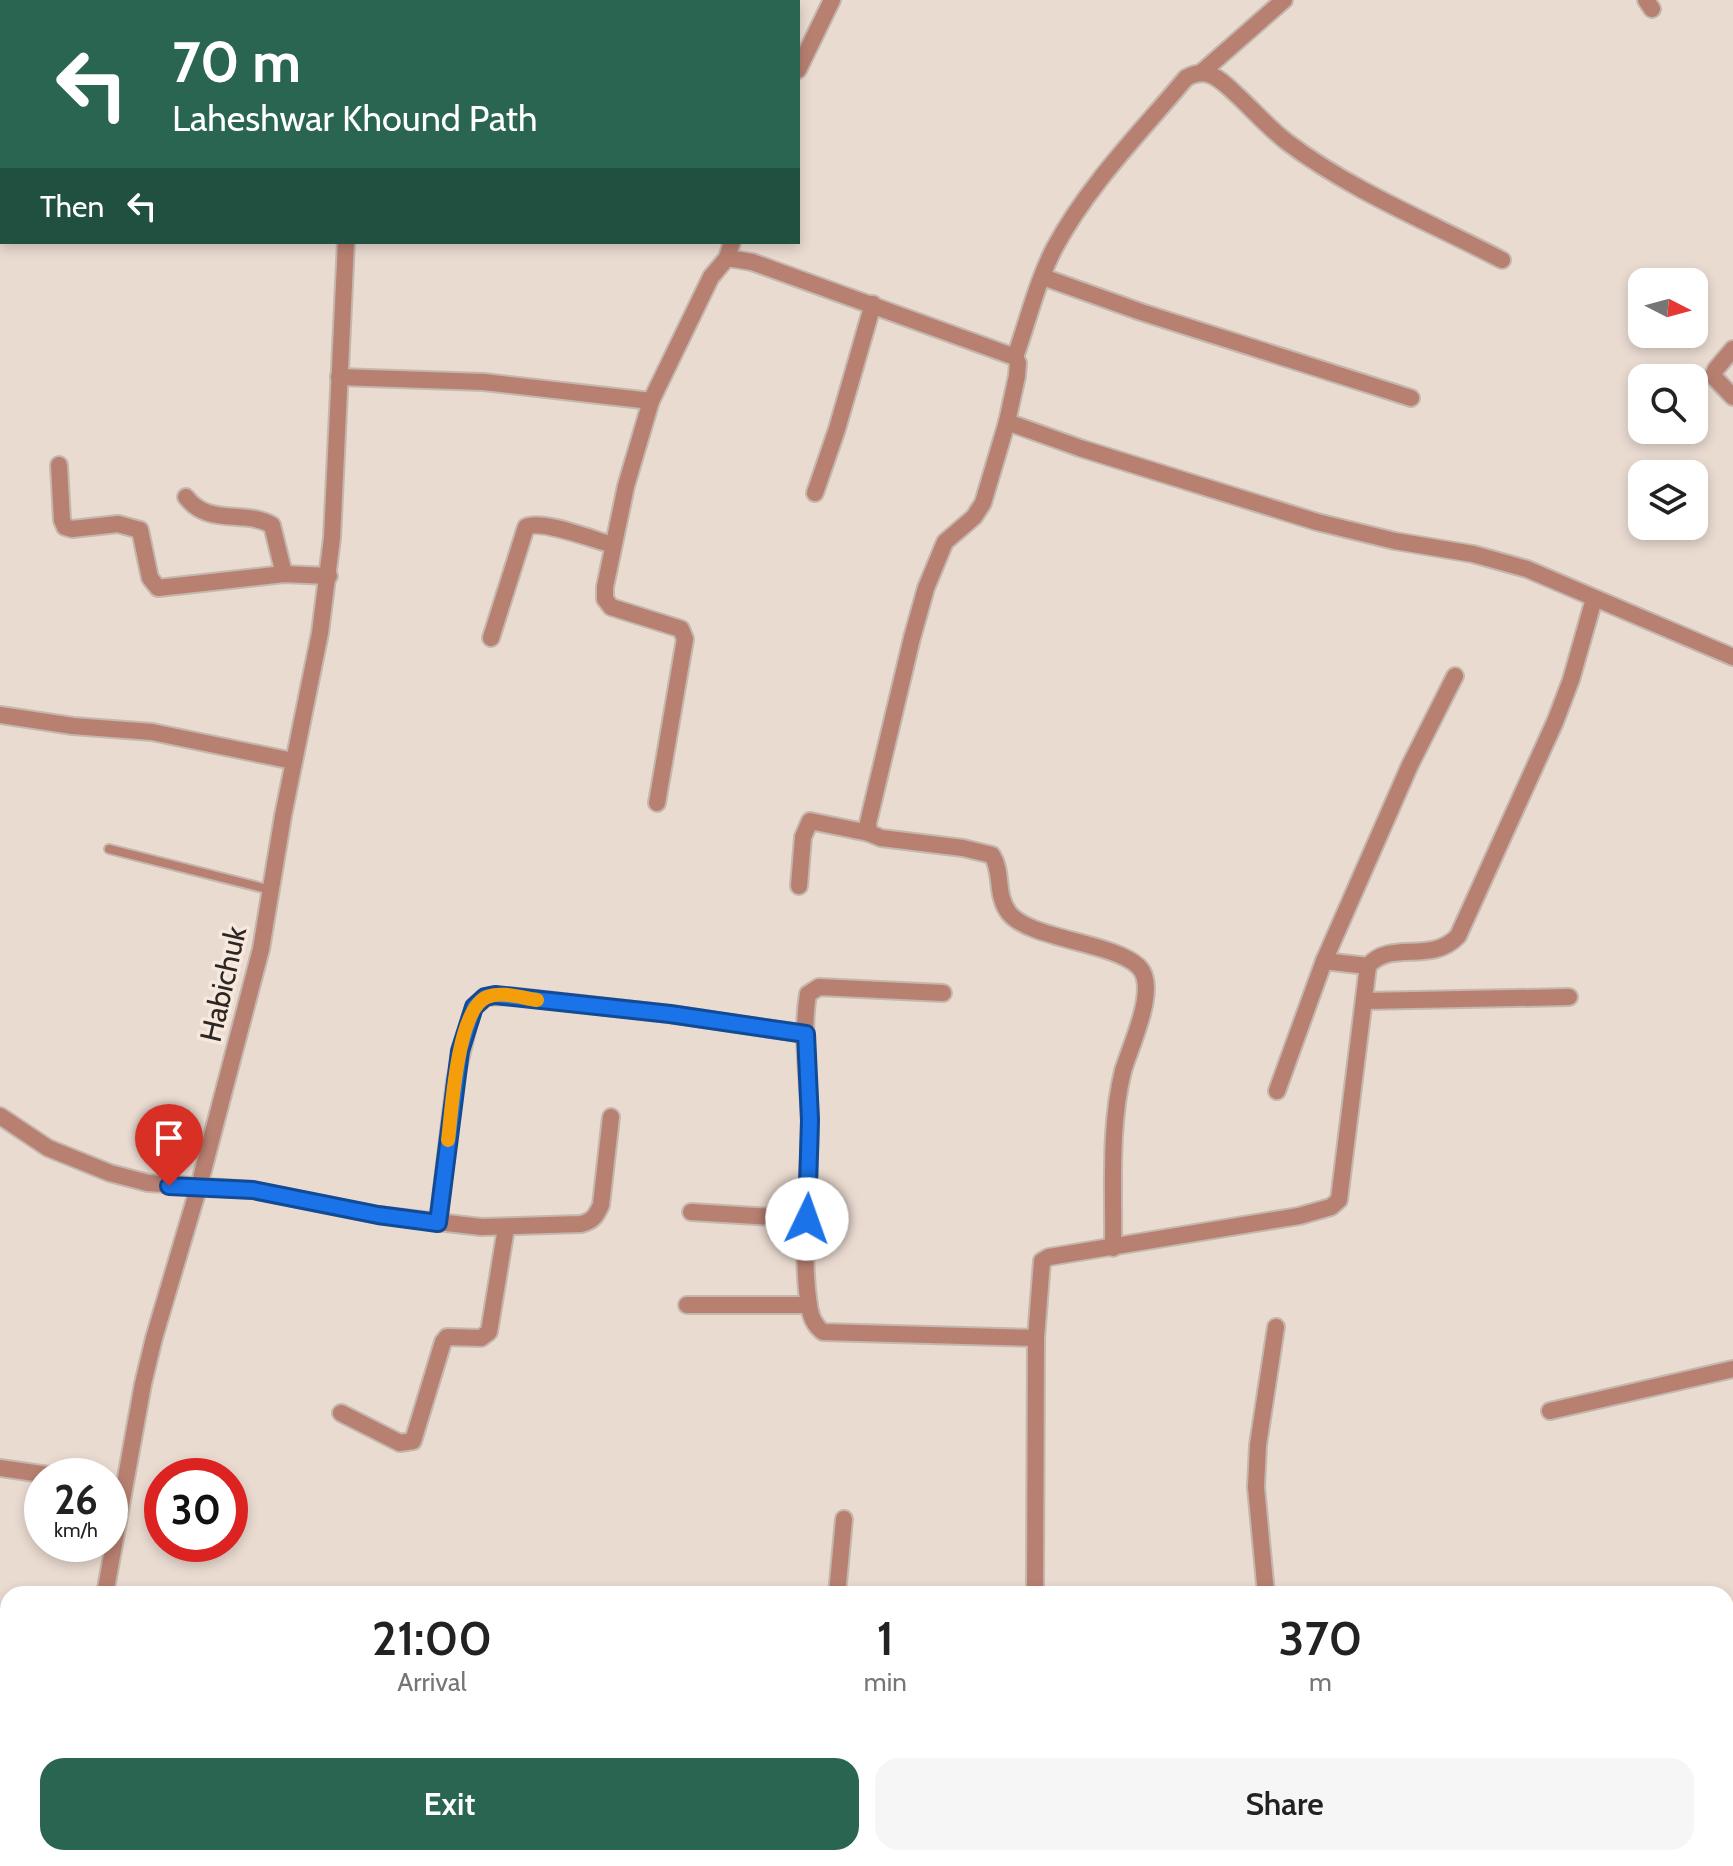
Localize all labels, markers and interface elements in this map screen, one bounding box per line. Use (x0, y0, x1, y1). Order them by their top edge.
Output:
text: 70 m (172, 28, 301, 96)
icon: left (40, 32, 144, 136)
text: Laheshwar Khound Path (172, 96, 538, 140)
icon: left (120, 184, 164, 228)
text: Then (40, 188, 104, 225)
north arrow (1628, 268, 1708, 348)
map controls (1628, 268, 1708, 540)
button: search (1628, 364, 1708, 444)
button: layers (1628, 460, 1708, 540)
street label: Habichuk (192, 922, 254, 1045)
pin (135, 1104, 203, 1186)
icon: arrive (147, 1116, 191, 1160)
position arrow (765, 1177, 849, 1261)
speed limit sign: 30 (144, 1458, 248, 1562)
text: 26 (54, 1475, 98, 1524)
text: km/h (54, 1518, 98, 1542)
text: 21:00 (372, 1609, 492, 1667)
text: 1 (877, 1609, 894, 1667)
text: 370 (1279, 1609, 1362, 1667)
text: Arrival (397, 1666, 467, 1698)
text: min (864, 1666, 907, 1698)
text: m (1309, 1666, 1332, 1698)
button: Exit (40, 1758, 859, 1850)
button: Share (875, 1758, 1694, 1850)

